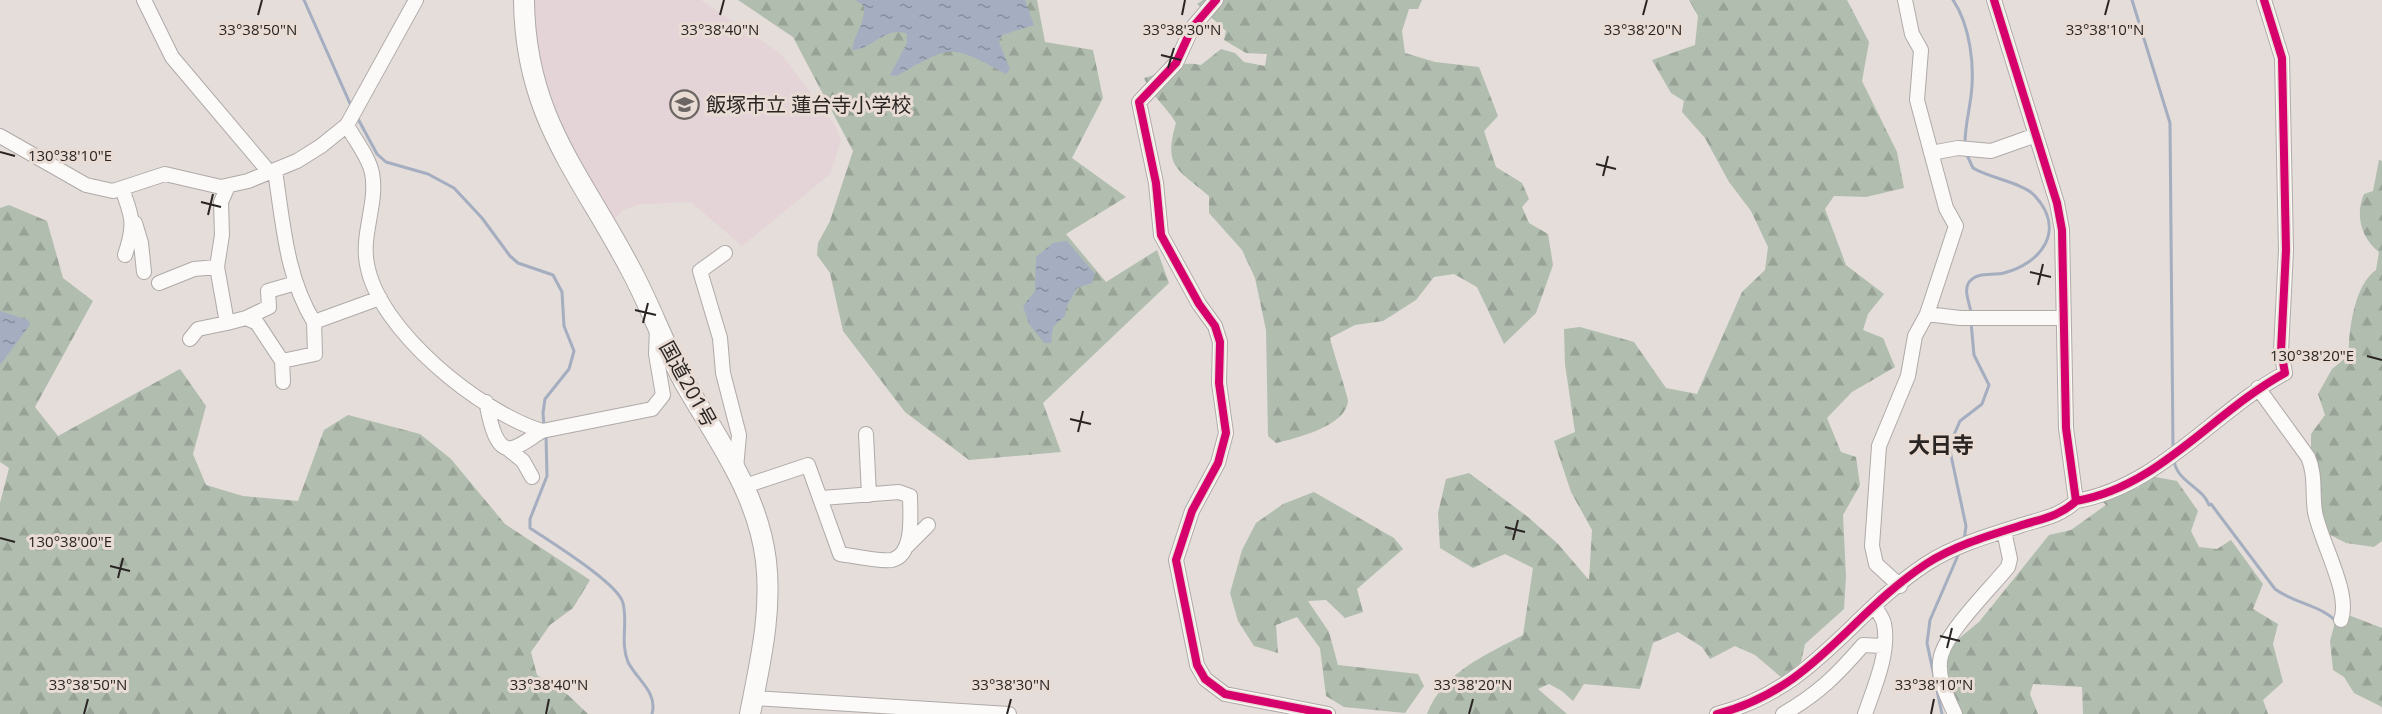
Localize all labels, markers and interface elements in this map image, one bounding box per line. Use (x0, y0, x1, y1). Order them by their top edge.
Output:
text: 33°38'50"N (219, 19, 297, 39)
text: 33°38'40"N (681, 19, 759, 39)
text: 33°38'30"N (1143, 19, 1221, 39)
text: 33°38'20"N (1604, 19, 1682, 39)
text: 33°38'10"N (2066, 19, 2144, 39)
school or university icon: 飯塚市立 蓮台寺小学校 (669, 89, 701, 121)
place label: 飯塚市立 蓮台寺小学校 (706, 91, 911, 118)
text: 130°38'10"E (28, 145, 112, 165)
street label: 国道201号 (654, 336, 723, 432)
text: 130°38'20"E (2270, 345, 2354, 365)
district label: 大日寺 (1908, 429, 1974, 459)
text: 130°38'00"E (28, 531, 112, 551)
text: 33°38'50"N (49, 674, 127, 694)
text: 33°38'40"N (510, 674, 588, 694)
text: 33°38'30"N (972, 674, 1050, 694)
text: 33°38'20"N (1434, 674, 1512, 694)
text: 33°38'10"N (1895, 674, 1973, 694)

